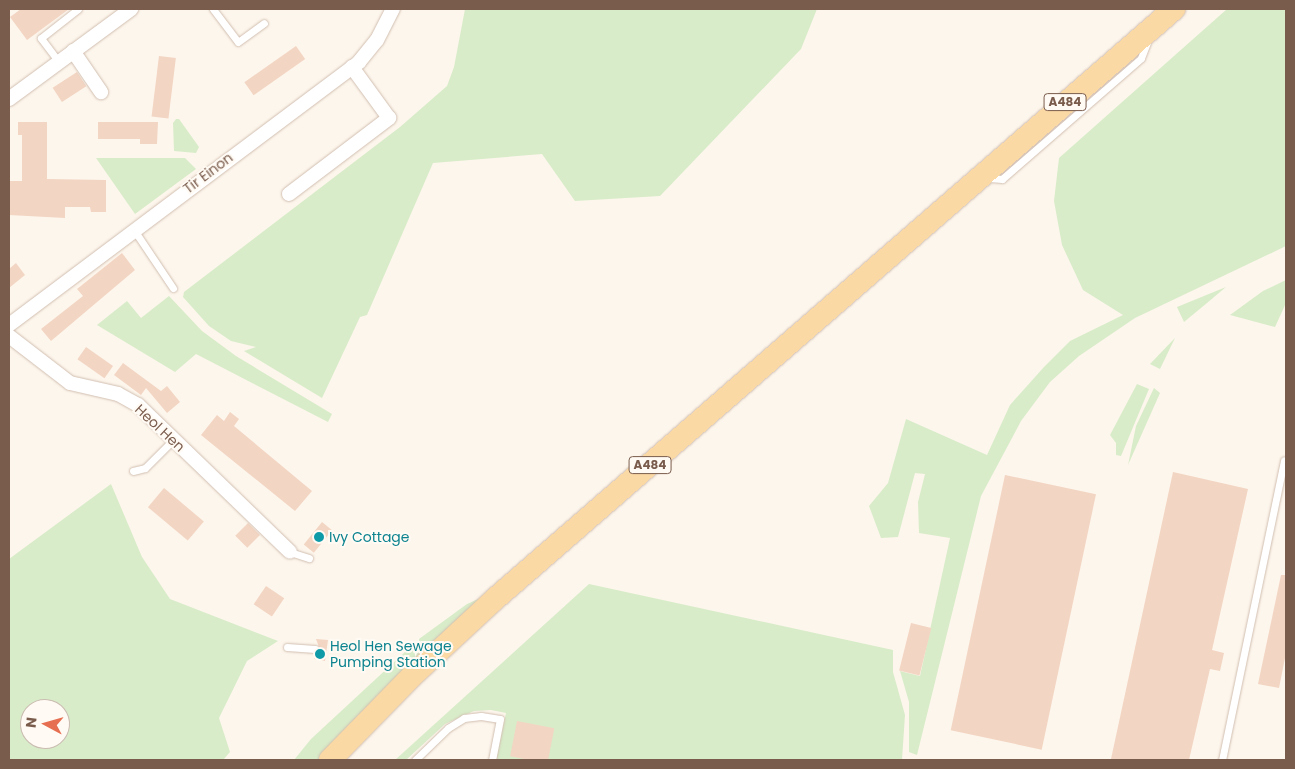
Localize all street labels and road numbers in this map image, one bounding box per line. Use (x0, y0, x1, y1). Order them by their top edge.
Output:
road number: A484 (1042, 92, 1088, 111)
street label: Tir Einon (180, 149, 236, 197)
street label: Heol Hen (132, 401, 188, 455)
road number: A484 (628, 456, 672, 474)

